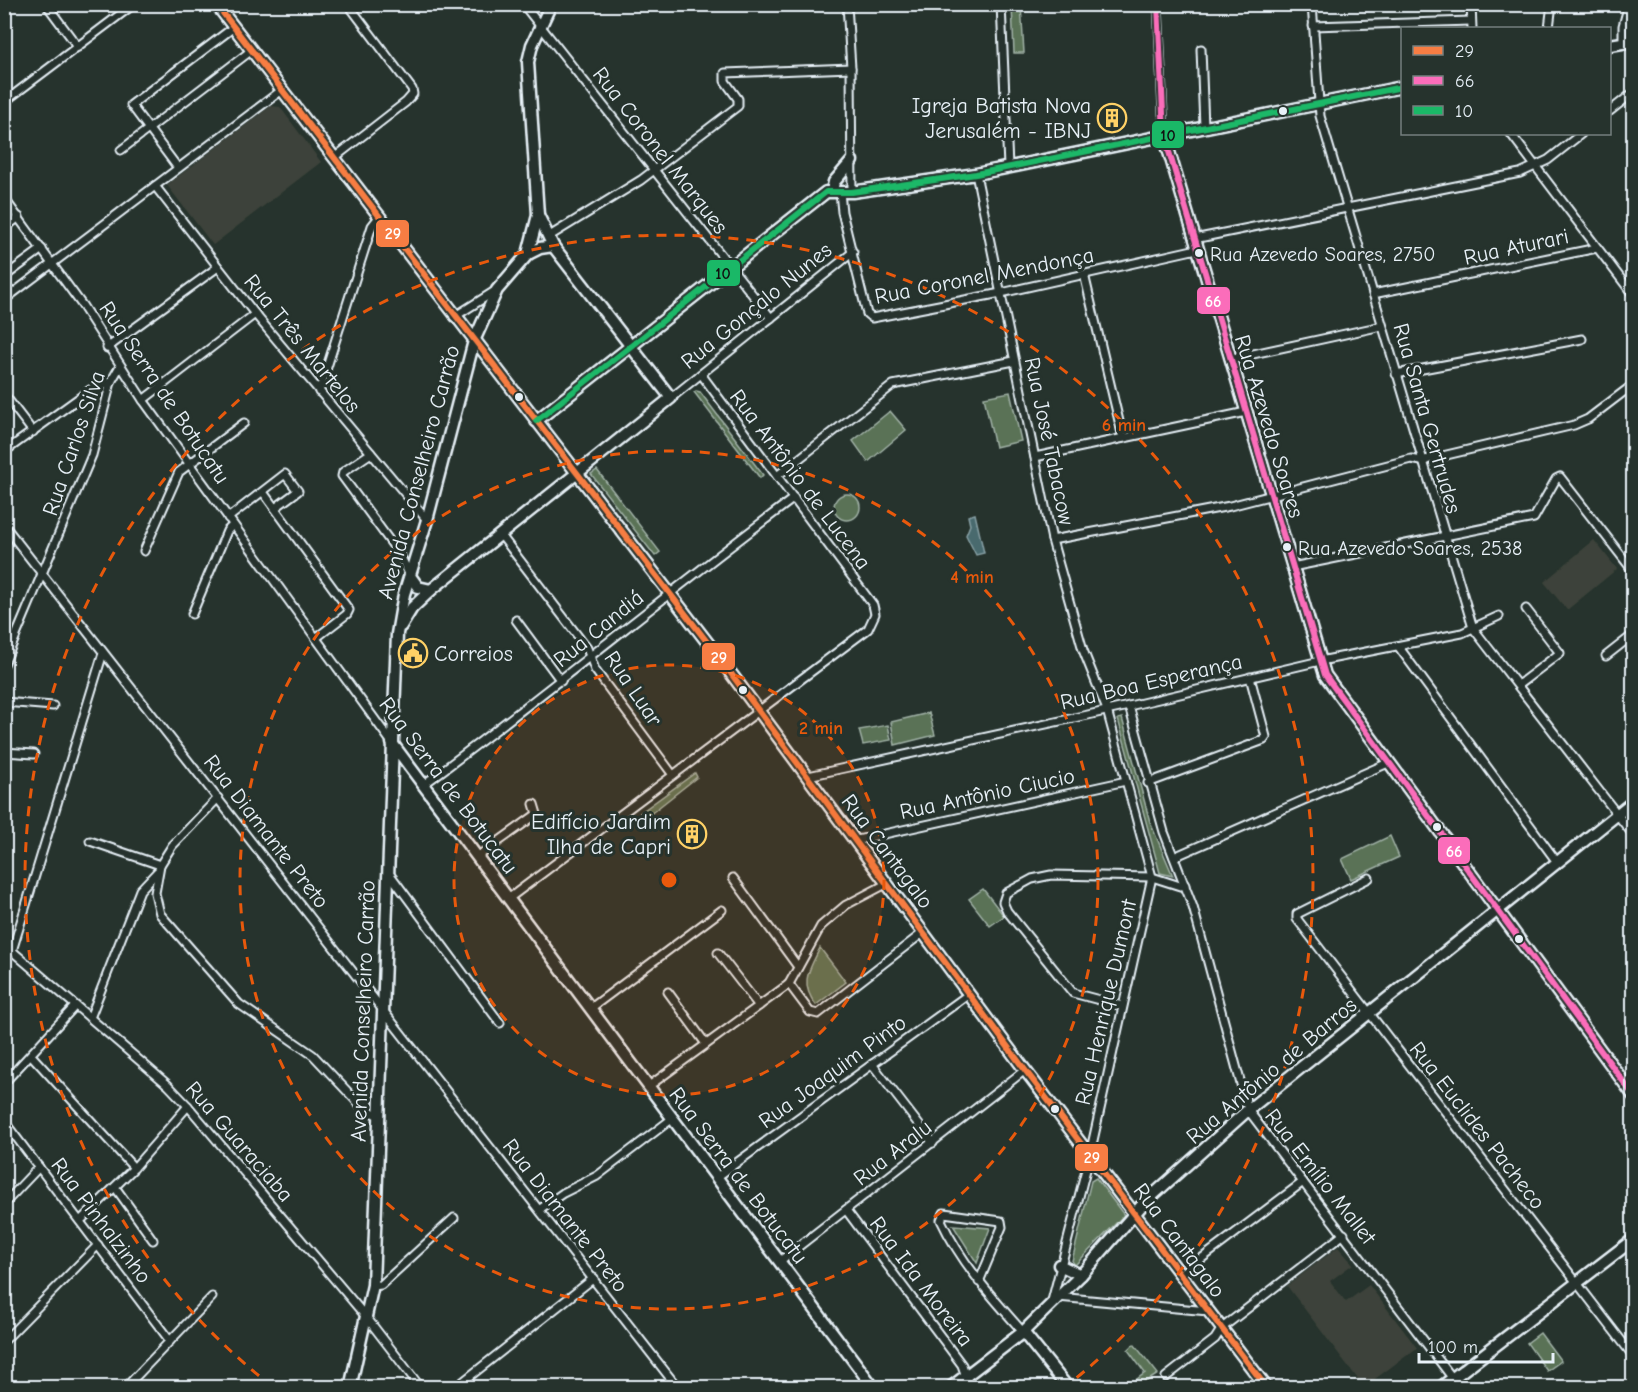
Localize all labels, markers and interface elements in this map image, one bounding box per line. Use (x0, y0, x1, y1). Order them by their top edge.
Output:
legend (1401, 27, 1611, 135)
text: 29 (1455, 41, 1474, 62)
street label: Rua Coronel Marques (587, 62, 733, 239)
text: 66 (1455, 71, 1475, 92)
place label: Igreja Batista Nova Jerusalém - IBNJ (912, 93, 1091, 144)
text: 10 (1455, 101, 1473, 122)
building icon: Igreja Batista Nova Jerusalém - IBNJ (1096, 102, 1128, 134)
unlabelled marker (1277, 105, 1289, 117)
line badge: 10 (1151, 120, 1185, 149)
text: 10 (1160, 127, 1176, 145)
line badge: 29 (375, 219, 410, 248)
street label: Rua Aturari (1461, 223, 1571, 271)
text: 29 (385, 225, 401, 243)
street label: Rua Gonçalo Nunes (676, 237, 837, 375)
street label: Rua Coronel Mendonça (872, 242, 1096, 310)
place label: Rua Azevedo Soares, 2750 (1210, 243, 1436, 266)
marker: Rua Azevedo Soares, 2750 (1193, 247, 1205, 259)
line badge: 10 (706, 259, 741, 287)
text: 10 (715, 265, 731, 283)
street label: Rua Três Martelos (238, 269, 366, 418)
line badge: 66 (1196, 286, 1231, 315)
text: 66 (1205, 293, 1221, 311)
street label: Rua Serra de Botucatu (94, 297, 235, 489)
street label: Rua Santa Gertrudes (1387, 320, 1467, 516)
street label: Rua Azevedo Soares (1229, 332, 1309, 521)
street label: Avenida Conselheiro Carrão (372, 342, 465, 602)
street label: Rua José Tabacow (1019, 355, 1080, 528)
street label: Rua Carlos Silva (37, 367, 111, 519)
street label: Rua Antônio de Lucena (724, 384, 876, 575)
unlabelled marker (513, 391, 525, 403)
text: 6 min (1102, 415, 1146, 436)
place label: Rua Azevedo Soares, 2538 (1298, 537, 1522, 560)
marker: Rua Azevedo Soares, 2538 (1281, 541, 1293, 553)
text: 4 min (950, 567, 994, 588)
street label: Rua Candiá (548, 585, 649, 673)
public building icon: Correios (397, 637, 429, 669)
place label: Correios (434, 641, 513, 667)
line badge: 29 (701, 642, 736, 671)
street label: Rua Luar (599, 646, 668, 731)
street label: Rua Boa Esperança (1058, 648, 1245, 716)
text: 29 (711, 649, 727, 667)
unlabelled marker (737, 684, 749, 696)
street label: Rua Serra de Botucatu (373, 692, 523, 879)
text: 2 min (799, 718, 843, 739)
street label: Rua Diamante Preto (198, 750, 334, 914)
street label: Rua Antônio Ciucio (897, 763, 1077, 825)
street label: Rua Cantagalo (836, 789, 939, 914)
place label: Edifício Jardim Ilha de Capri (531, 809, 671, 860)
building icon: Edifício Jardim Ilha de Capri (676, 818, 708, 850)
unlabelled marker (1431, 821, 1443, 833)
line badge: 66 (1437, 836, 1471, 865)
text: 66 (1446, 843, 1462, 861)
centre of rings (659, 870, 679, 890)
street label: Avenida Conselheiro Carrão (345, 880, 381, 1142)
street label: Rua Henrique Dumont (1070, 896, 1142, 1108)
unlabelled marker (1513, 933, 1525, 945)
street label: Rua Antônio de Barros (1181, 992, 1362, 1150)
street label: Rua Joaquim Pinto (754, 1010, 911, 1134)
street label: Rua Euclides Pacheco (1404, 1037, 1551, 1215)
street label: Rua Guaraciaba (180, 1076, 299, 1207)
street label: Rua Serra de Botucatu (663, 1082, 813, 1269)
unlabelled marker (1049, 1103, 1061, 1115)
street label: Rua Emílio Mallet (1259, 1104, 1382, 1250)
street label: Rua Aralu (849, 1114, 937, 1191)
street label: Rua Diamante Preto (497, 1134, 633, 1298)
line badge: 29 (1074, 1143, 1109, 1172)
text: 29 (1084, 1149, 1100, 1167)
street label: Rua Pinhalzinho (45, 1153, 157, 1289)
street label: Rua Cantagalo (1128, 1178, 1231, 1303)
street label: Rua Ida Moreira (864, 1211, 979, 1352)
scale bar (1419, 1326, 1552, 1364)
text: 100 m (1428, 1337, 1478, 1358)

